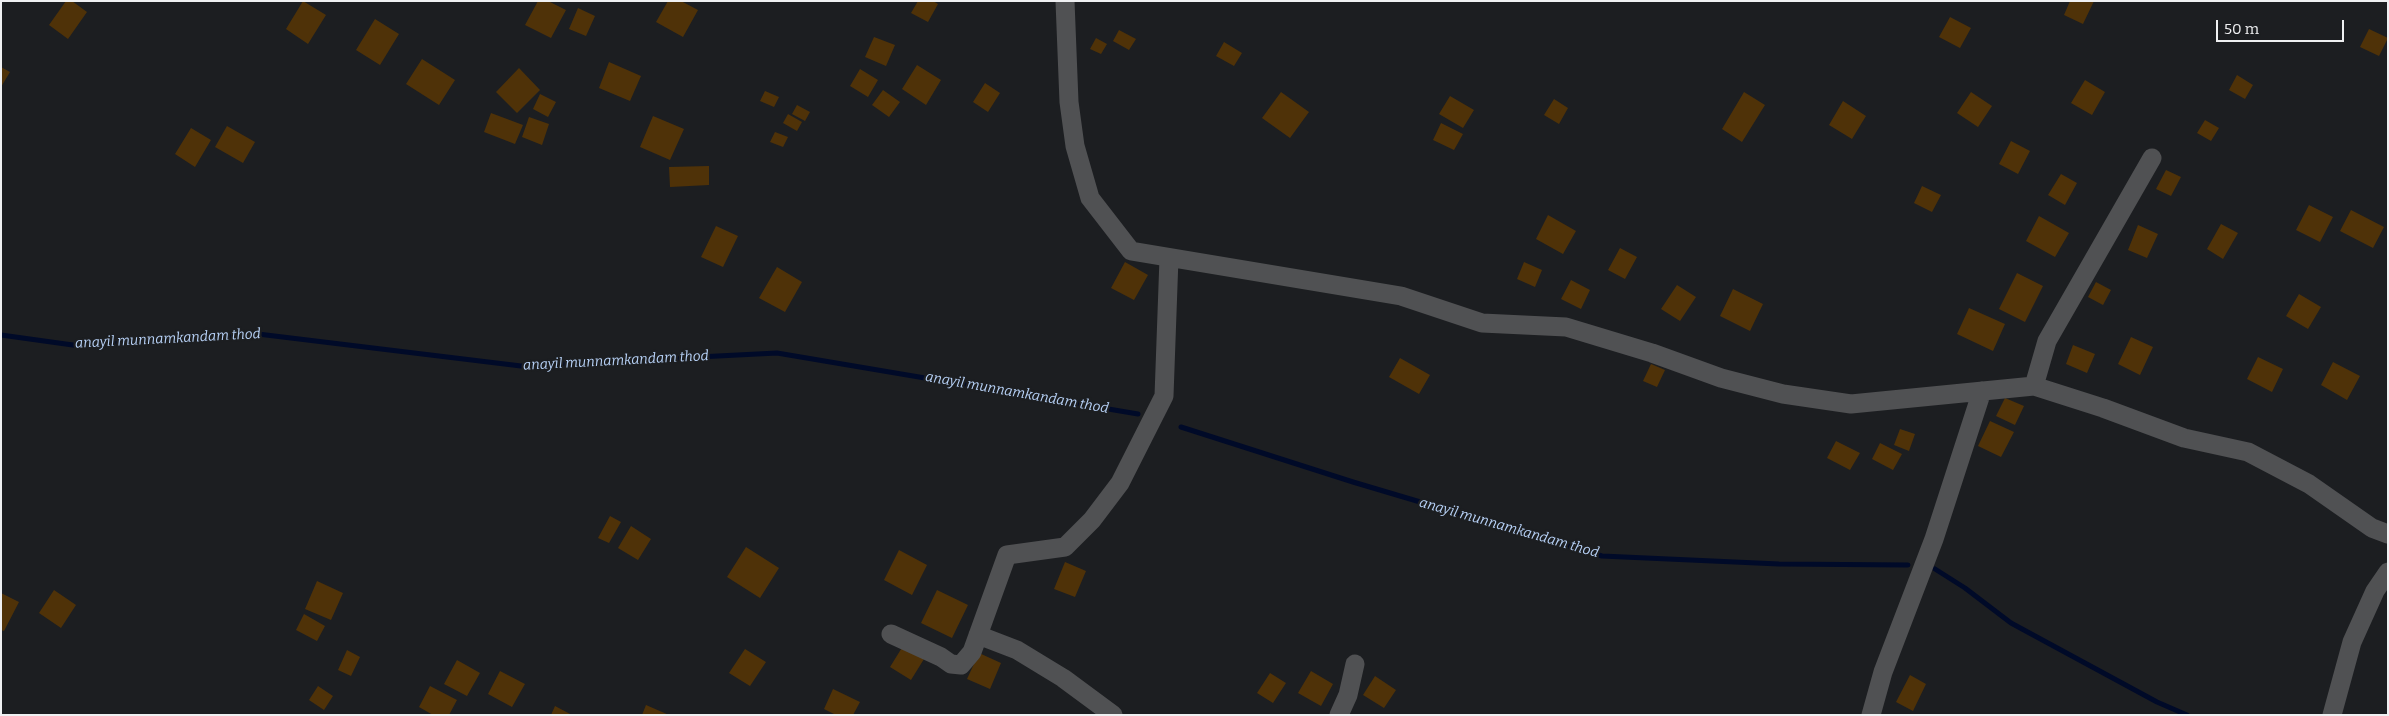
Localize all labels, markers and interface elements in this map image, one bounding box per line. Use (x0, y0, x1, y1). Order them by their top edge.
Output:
scale bar (2219, 10, 2346, 42)
text: 50 m (2224, 20, 2259, 38)
water label: anayil munnamkandam thod (75, 326, 261, 352)
water label: anayil munnamkandam thod (523, 348, 709, 374)
water label: anayil munnamkandam thod (924, 369, 1110, 417)
water label: anayil munnamkandam thod (1417, 494, 1601, 562)

